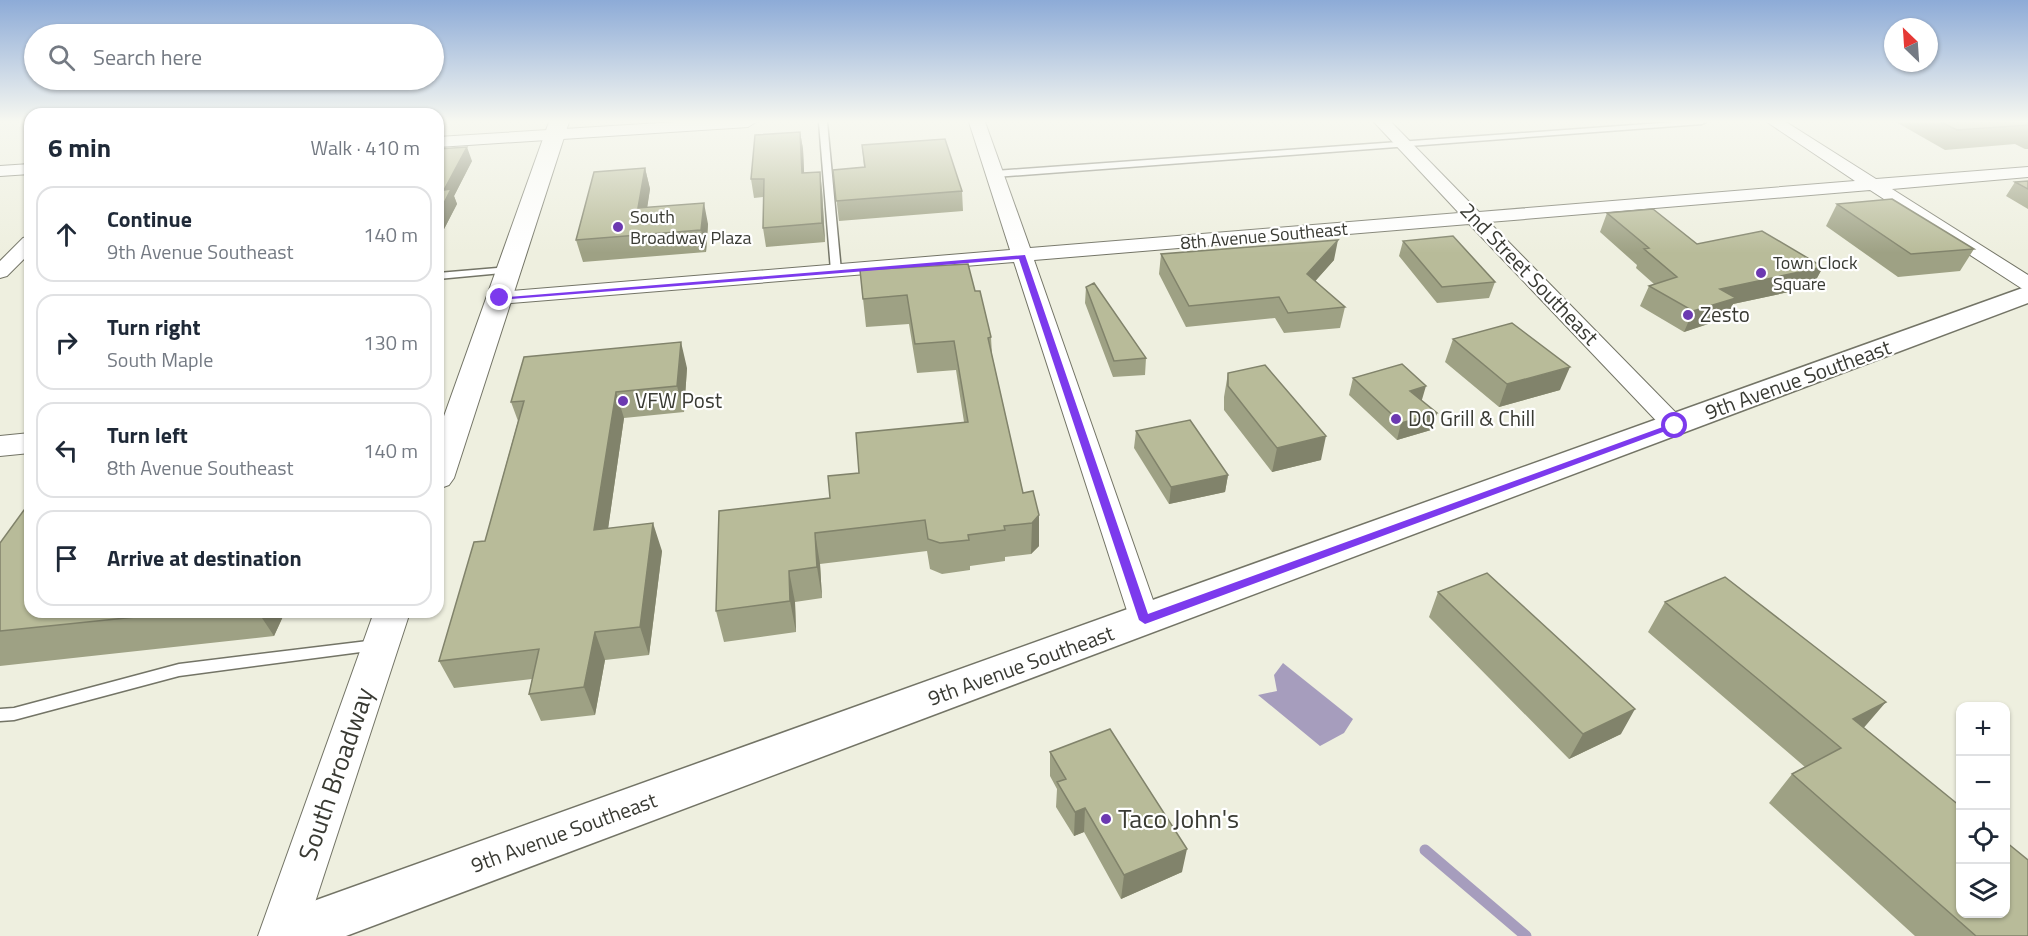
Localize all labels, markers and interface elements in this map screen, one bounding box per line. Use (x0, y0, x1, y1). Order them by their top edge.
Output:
north arrow (1884, 18, 1938, 72)
search box (24, 24, 444, 90)
text: Search here (93, 40, 202, 74)
icon: search (45, 41, 78, 74)
text: 6 min (48, 128, 111, 167)
text: Walk · 410 m (311, 132, 420, 163)
street label: 2nd Street Southeast (1453, 195, 1607, 353)
text: Continue (107, 202, 192, 236)
place label: South Broadway Plaza (630, 203, 751, 251)
street label: 8th Avenue Southeast (1179, 215, 1349, 256)
icon: ahead (50, 218, 83, 251)
text: 140 m (363, 219, 418, 250)
marker: South Broadway Plaza (611, 220, 625, 234)
text: 9th Avenue Southeast (107, 236, 294, 267)
place label: Town Clock Square (1773, 249, 1858, 297)
marker: Town Clock Square (1754, 266, 1768, 280)
route end (486, 284, 512, 310)
place label: Zesto (1700, 298, 1750, 330)
marker: Zesto (1681, 308, 1695, 322)
text: Turn right (107, 310, 201, 344)
icon: right (50, 326, 83, 359)
text: 130 m (363, 327, 418, 358)
street label: 9th Avenue Southeast (1700, 330, 1896, 428)
text: South Maple (107, 344, 213, 375)
place label: VFW Post (635, 384, 723, 416)
marker: VFW Post (616, 394, 630, 408)
place label: DQ Grill & Chill (1408, 402, 1535, 434)
marker: DQ Grill & Chill (1389, 412, 1403, 426)
route start (1661, 412, 1687, 438)
text: Turn left (107, 418, 188, 452)
icon: left (50, 434, 83, 467)
text: 140 m (363, 435, 418, 466)
text: 8th Avenue Southeast (107, 452, 294, 483)
text: Arrive at destination (107, 541, 302, 575)
icon: arrive (50, 542, 83, 575)
street label: 9th Avenue Southeast (923, 616, 1119, 714)
street label: South Broadway (288, 682, 383, 866)
map controls (1956, 702, 2010, 918)
button: + (1956, 702, 2010, 756)
button: − (1956, 756, 2010, 810)
street label: 9th Avenue Southeast (466, 783, 662, 881)
place label: Taco John's (1118, 799, 1239, 838)
button: locate (1956, 810, 2010, 864)
marker: Taco John's (1099, 812, 1113, 826)
button: layers (1956, 864, 2010, 918)

